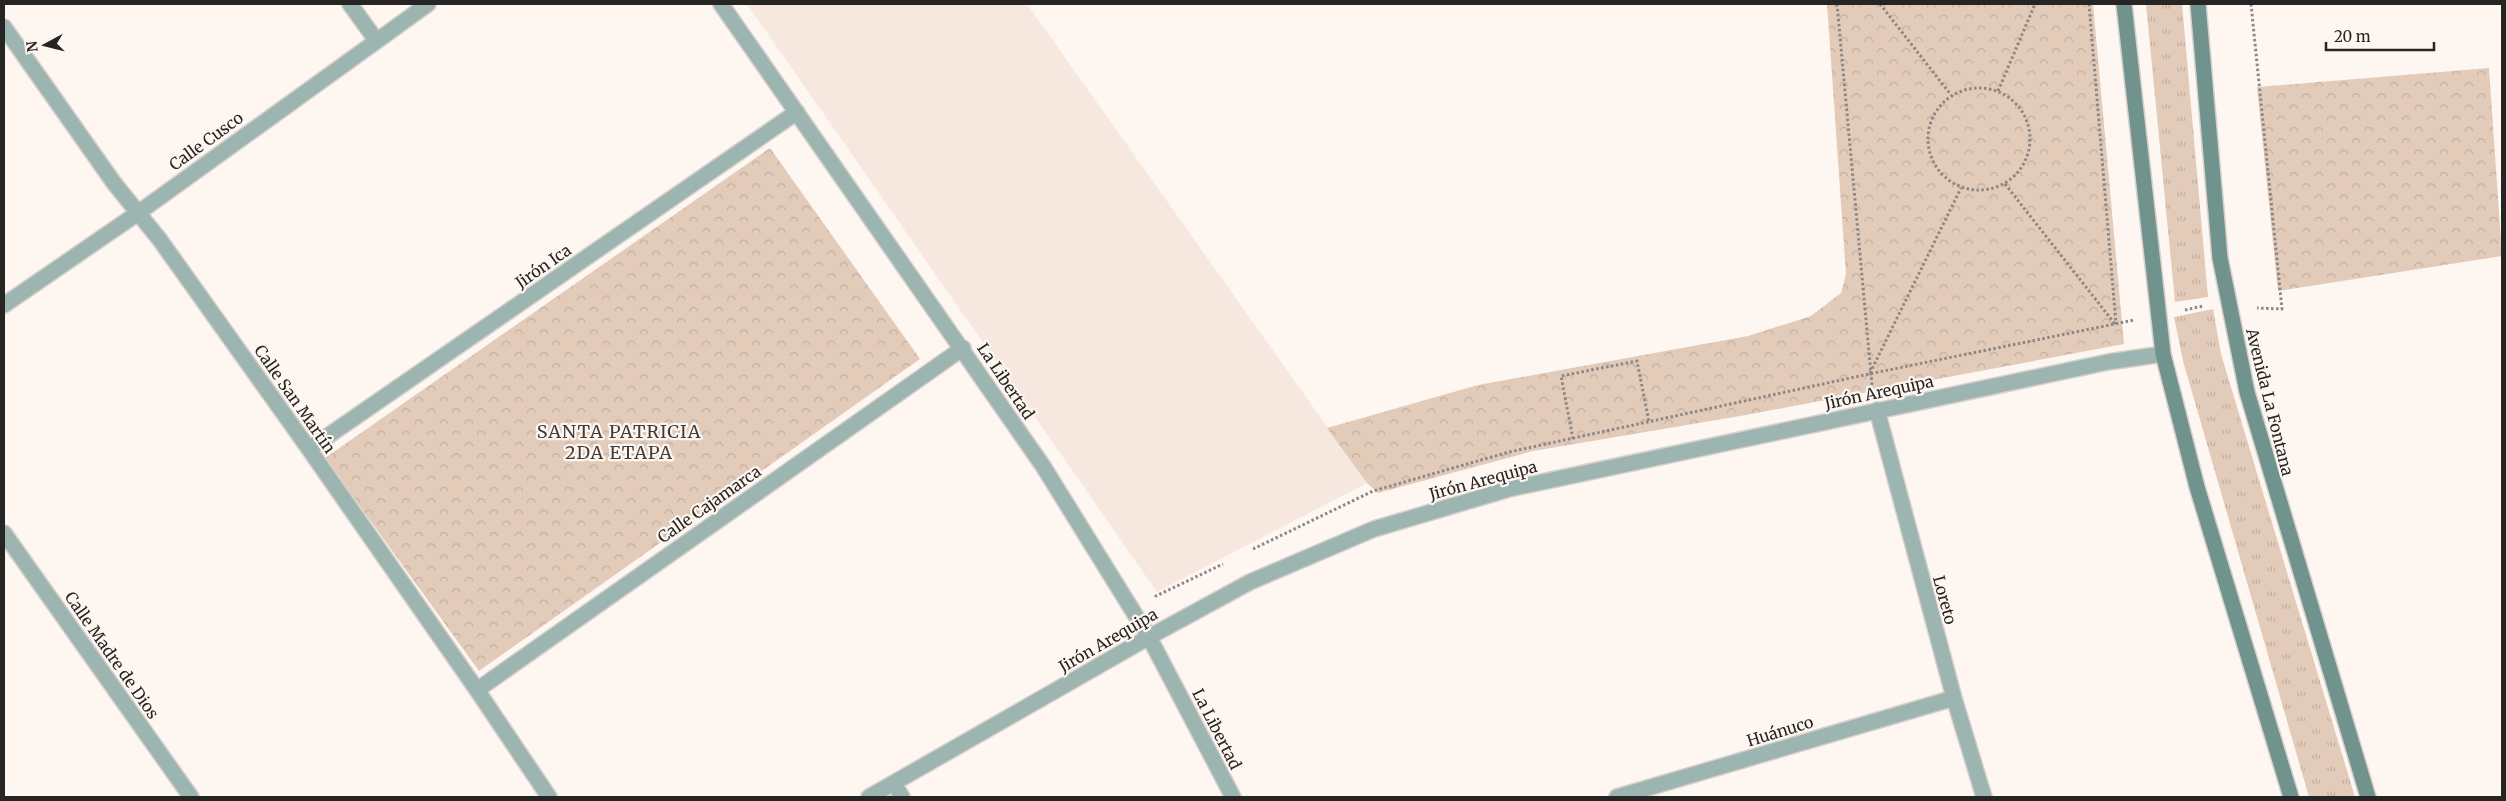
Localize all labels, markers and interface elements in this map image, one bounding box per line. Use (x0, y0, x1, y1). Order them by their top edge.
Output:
north arrow (20, 20, 70, 70)
scale bar (2326, 20, 2434, 52)
text: 20 m (2334, 27, 2371, 46)
text: N (22, 40, 42, 53)
street label: Calle Cusco (165, 107, 247, 175)
street label: Jirón Ica (510, 239, 575, 293)
street label: Avenida La Fontana (2242, 325, 2298, 478)
street label: La Libertad (973, 339, 1039, 423)
street label: Calle San Martín (250, 341, 340, 457)
street label: Jirón Arequipa (1822, 371, 1936, 414)
district label: SANTA PATRICIA 2DA ETAPA (537, 420, 701, 464)
street label: Jirón Arequipa (1426, 456, 1540, 504)
street label: Calle Cajamarca (654, 461, 765, 547)
street label: Loreto (1929, 573, 1961, 627)
street label: Calle Madre de Dios (61, 588, 163, 723)
street label: Jirón Arequipa (1054, 603, 1161, 677)
street label: La Libertad (1188, 685, 1246, 773)
street label: Huánuco (1744, 711, 1816, 751)

